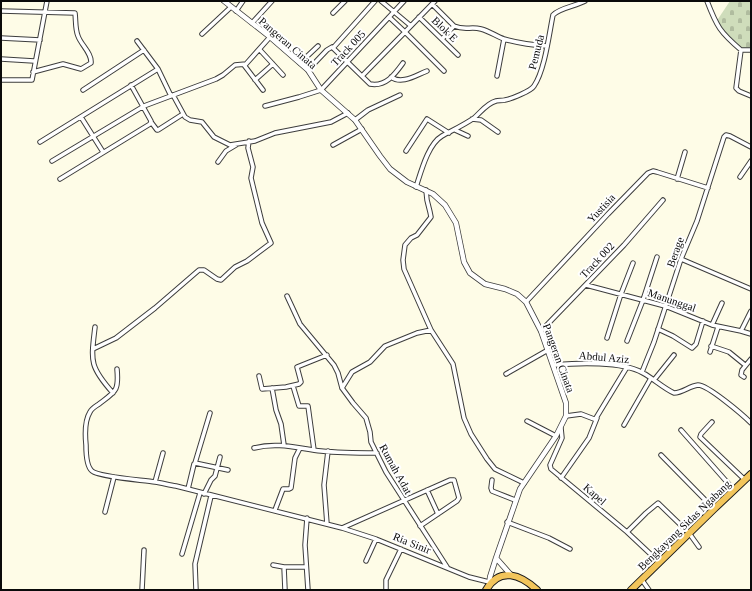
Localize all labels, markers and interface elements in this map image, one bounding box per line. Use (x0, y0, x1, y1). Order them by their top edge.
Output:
street label: Blok E (430, 14, 460, 44)
street label: Pangeran Cinata (257, 15, 319, 71)
street label: Track 005 (328, 27, 368, 68)
street label: Pemuda (526, 33, 546, 71)
street label: Yustisia (585, 191, 617, 225)
street label: Berage (664, 235, 686, 269)
street label: Track 002 (577, 240, 617, 280)
street label: Manunggal (646, 286, 698, 314)
street label: Pangeran Cinata (541, 322, 577, 394)
street label: Abdul Aziz (578, 349, 630, 365)
street label: Rumah Adat (377, 442, 415, 496)
street label: Bengkayang Sidas Ngabang (635, 477, 733, 572)
street label: Kapel (581, 481, 609, 507)
street label: Ria Sinir (391, 530, 433, 556)

